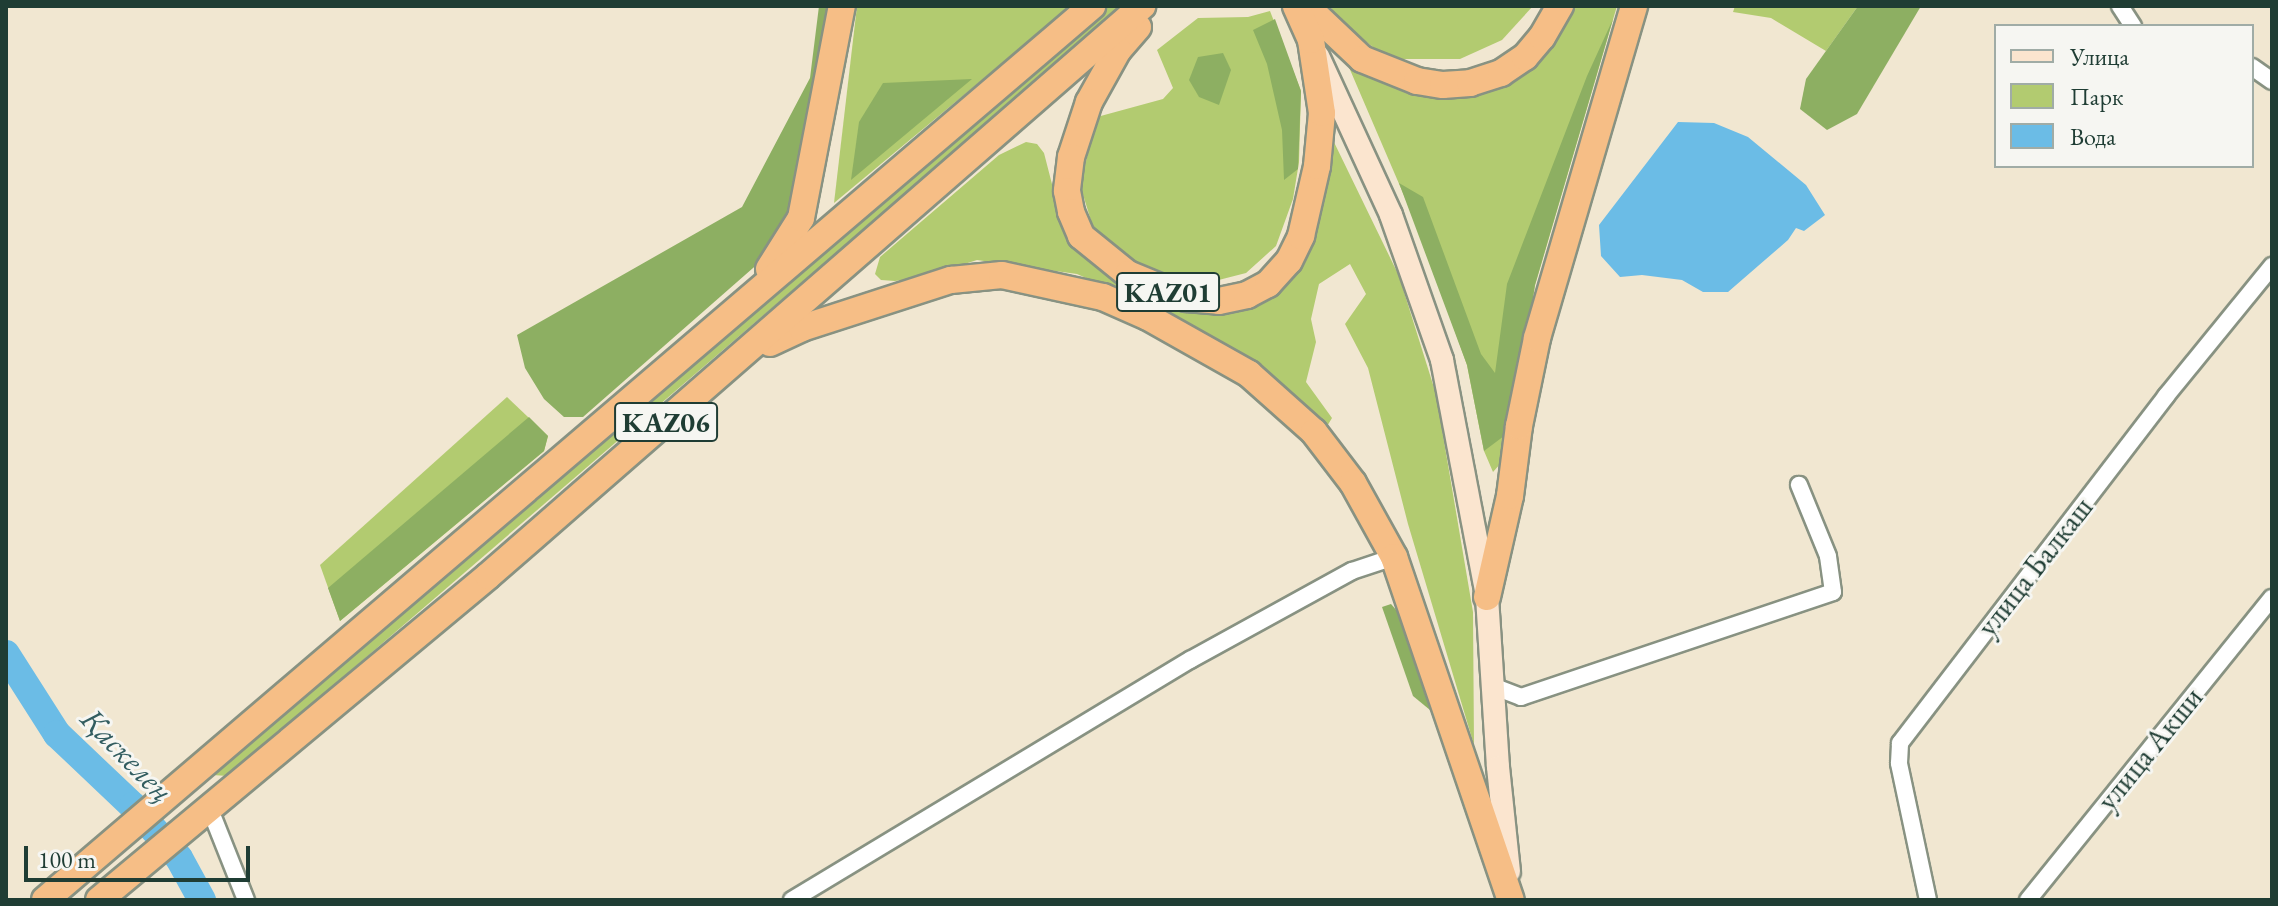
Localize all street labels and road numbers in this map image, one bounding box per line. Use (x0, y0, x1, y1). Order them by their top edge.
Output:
road number: KАZ01 (1116, 268, 1220, 316)
road number: KАZ06 (614, 398, 718, 446)
street label: улица Балкаш (1970, 490, 2100, 644)
street label: улица Акши (2090, 680, 2210, 818)

